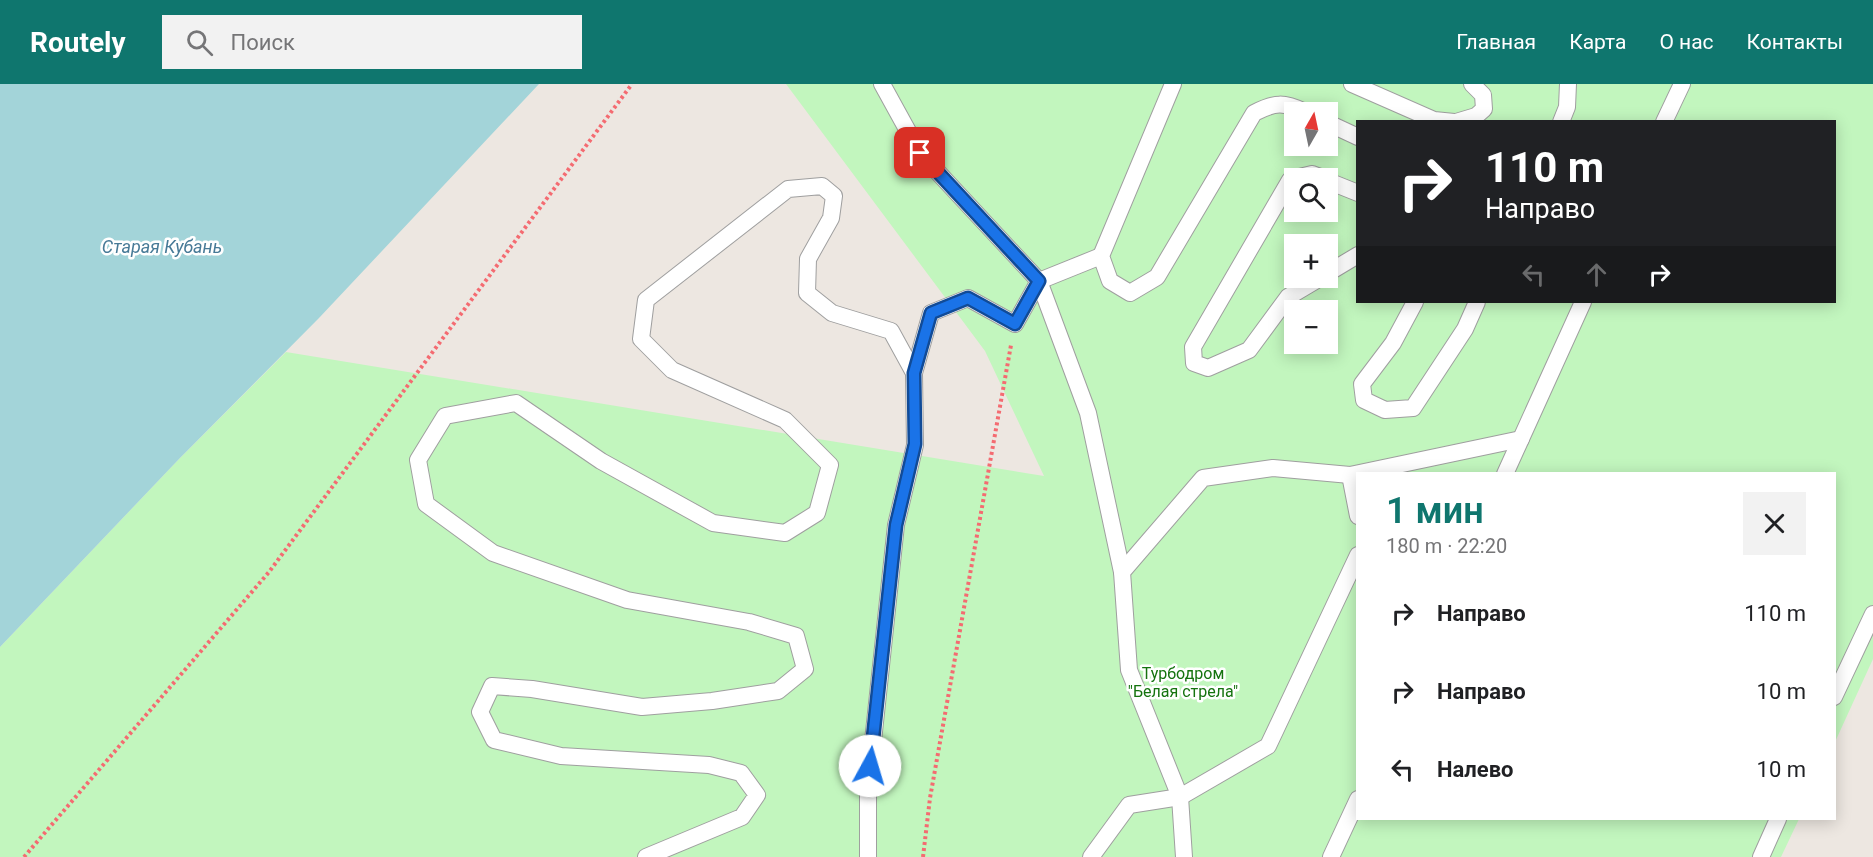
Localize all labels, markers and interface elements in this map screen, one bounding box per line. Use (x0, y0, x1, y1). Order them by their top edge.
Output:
search box (162, 15, 582, 69)
text: Routely (30, 26, 126, 59)
icon: search (183, 26, 216, 59)
text: Поиск (231, 30, 295, 55)
text: Главная (1456, 30, 1536, 54)
text: Карта (1569, 30, 1626, 54)
text: О нас (1659, 30, 1714, 54)
text: Контакты (1747, 30, 1843, 54)
north arrow (1284, 102, 1338, 156)
map controls (1284, 102, 1338, 354)
pin (894, 127, 945, 178)
icon: arrive (903, 136, 936, 169)
text: 110 m (1485, 143, 1604, 192)
icon: right (1386, 144, 1464, 222)
button: search (1284, 168, 1338, 222)
text: Направо (1485, 193, 1595, 225)
button: + (1284, 234, 1338, 288)
water label: Старая Кубань (102, 236, 222, 257)
icon: left (1517, 258, 1550, 291)
icon: ahead (1580, 258, 1613, 291)
icon: right (1643, 258, 1676, 291)
button: − (1284, 300, 1338, 354)
text: 1 мин (1386, 490, 1484, 532)
button: close (1743, 492, 1806, 555)
text: 180 m · 22:20 (1386, 534, 1507, 558)
icon: right (1386, 597, 1419, 630)
text: Направо (1437, 601, 1526, 626)
text: 110 m (1744, 601, 1806, 626)
park label: Турбодром "Белая стрела" (1128, 664, 1238, 701)
icon: right (1386, 675, 1419, 708)
text: Направо (1437, 679, 1526, 704)
text: 10 m (1757, 679, 1806, 704)
position arrow (838, 734, 902, 798)
icon: left (1386, 753, 1419, 786)
text: Налево (1437, 757, 1514, 782)
text: 10 m (1757, 757, 1806, 782)

